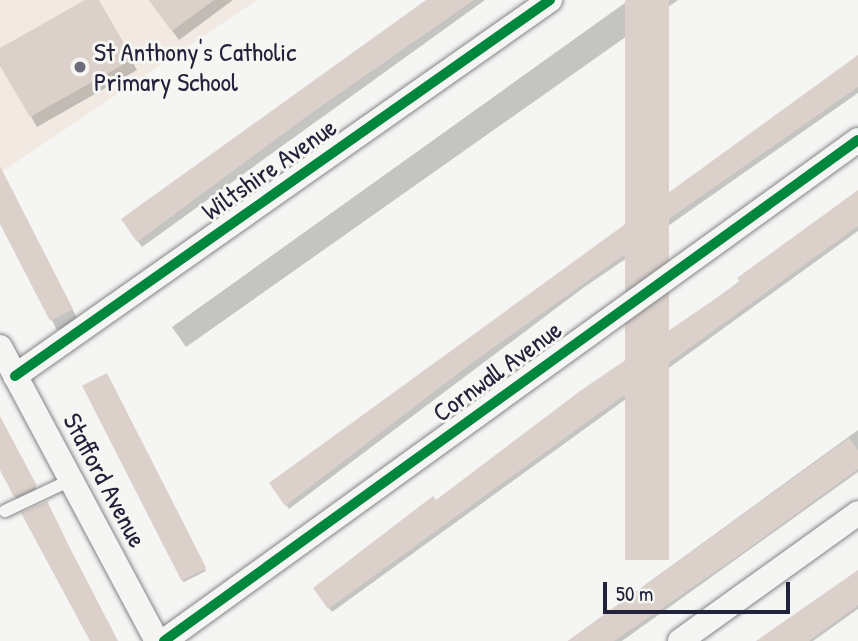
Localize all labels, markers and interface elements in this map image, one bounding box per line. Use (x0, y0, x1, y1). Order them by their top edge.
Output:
place label: St Anthony's Catholic Primary School (94, 36, 296, 98)
marker: St Anthony's Catholic Primary School (72, 59, 88, 75)
street label: Wiltshire Avenue (196, 111, 342, 227)
street label: Cornwall Avenue (426, 314, 568, 428)
street label: Stafford Avenue (57, 408, 153, 552)
scale bar (606, 568, 793, 612)
text: 50 m (616, 579, 653, 608)

